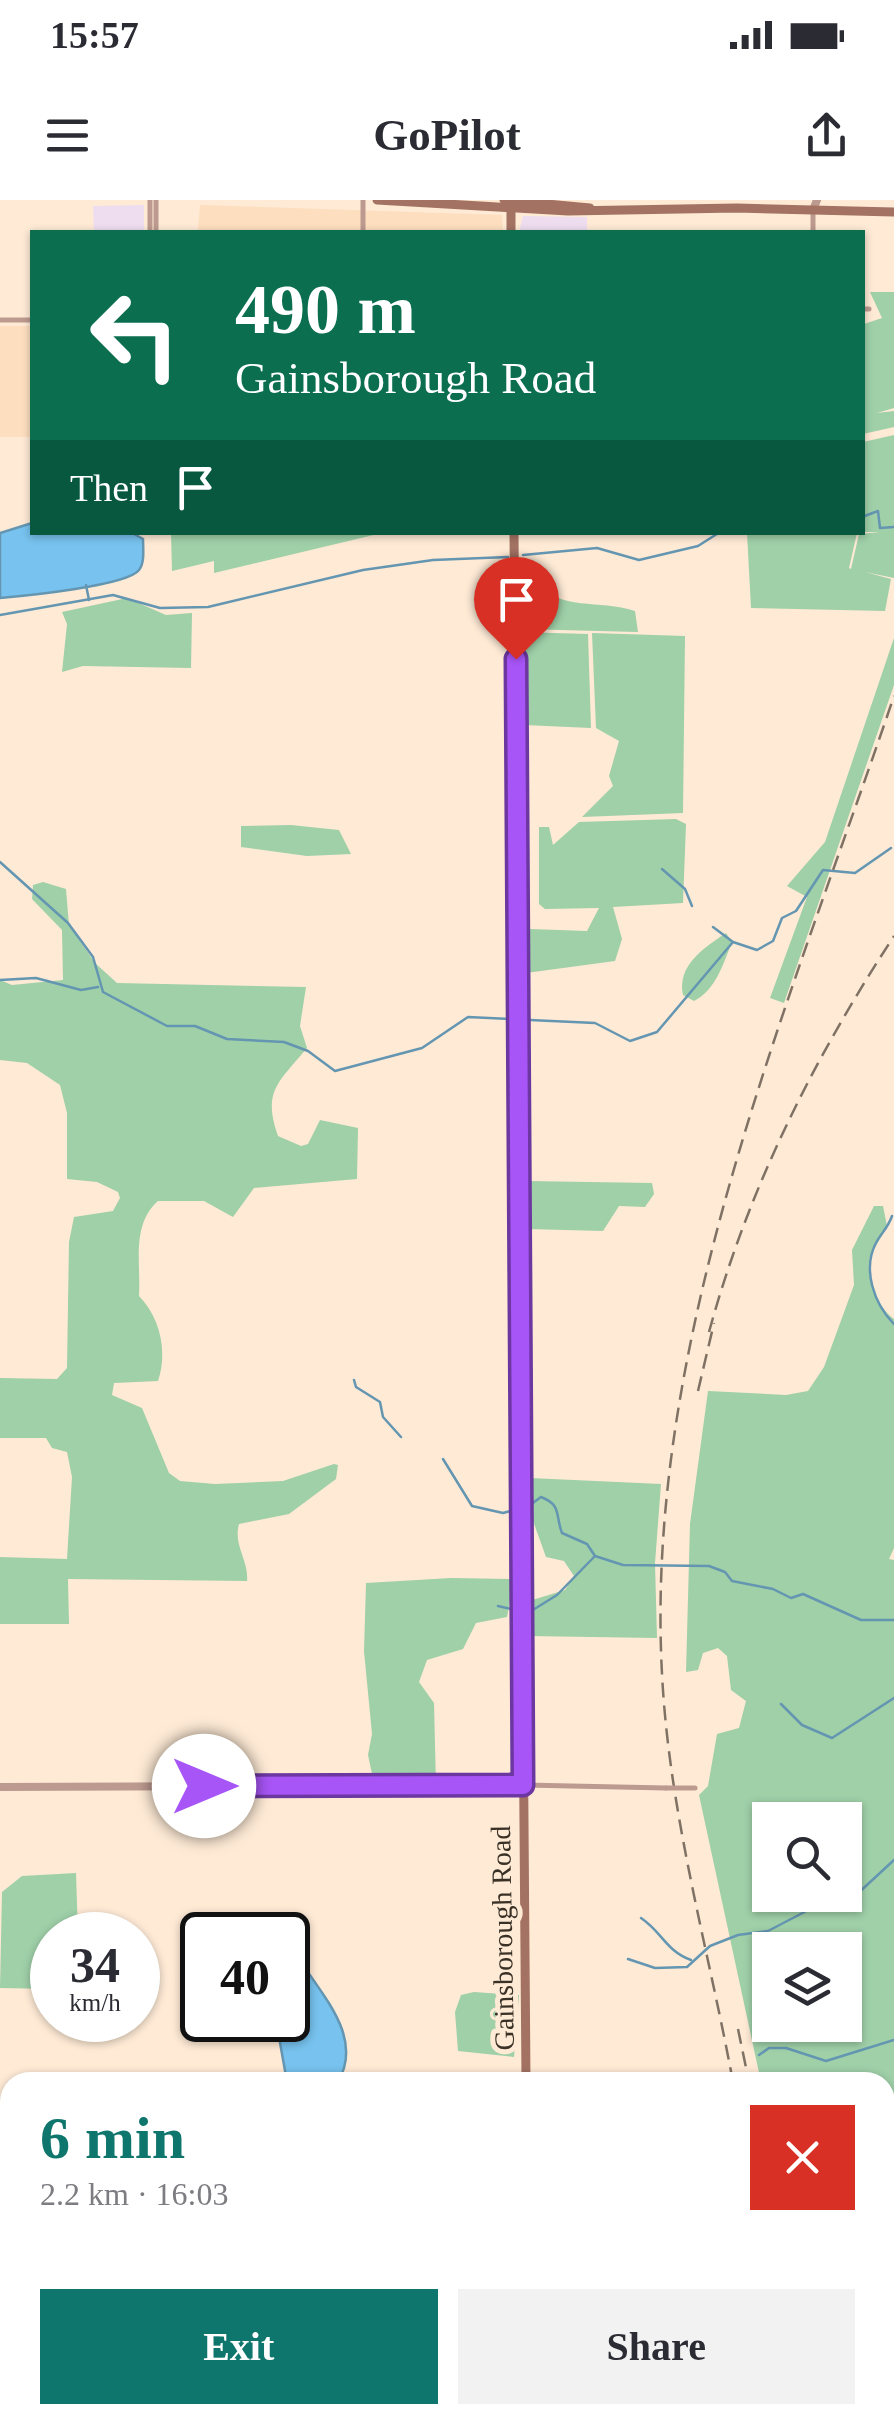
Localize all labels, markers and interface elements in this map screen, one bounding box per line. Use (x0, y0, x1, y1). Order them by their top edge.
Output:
text: 15:57 (50, 14, 139, 56)
icon: menu (40, 108, 95, 163)
icon: share (799, 108, 854, 163)
text: GoPilot (373, 110, 521, 160)
icon: left (70, 270, 200, 400)
text: 490 m (235, 271, 416, 348)
text: Gainsborough Road (235, 353, 596, 403)
icon: arrive (168, 460, 223, 515)
text: Then (70, 467, 148, 509)
pin (474, 557, 559, 660)
icon: arrive (489, 572, 544, 627)
position arrow (152, 1734, 256, 1838)
map controls (752, 1802, 862, 2042)
button: search (752, 1802, 862, 1912)
street label: Gainsborough Road (485, 1825, 520, 2051)
speed limit sign: 40 (180, 1912, 310, 2042)
button: layers (752, 1932, 862, 2042)
text: 34 (70, 1937, 120, 1993)
text: km/h (69, 1989, 121, 2016)
text: 6 min (40, 2105, 185, 2171)
button: close (750, 2105, 855, 2210)
text: 2.2 km · 16:03 (40, 2176, 228, 2212)
button: Exit (40, 2289, 438, 2404)
button: Share (458, 2289, 855, 2404)

